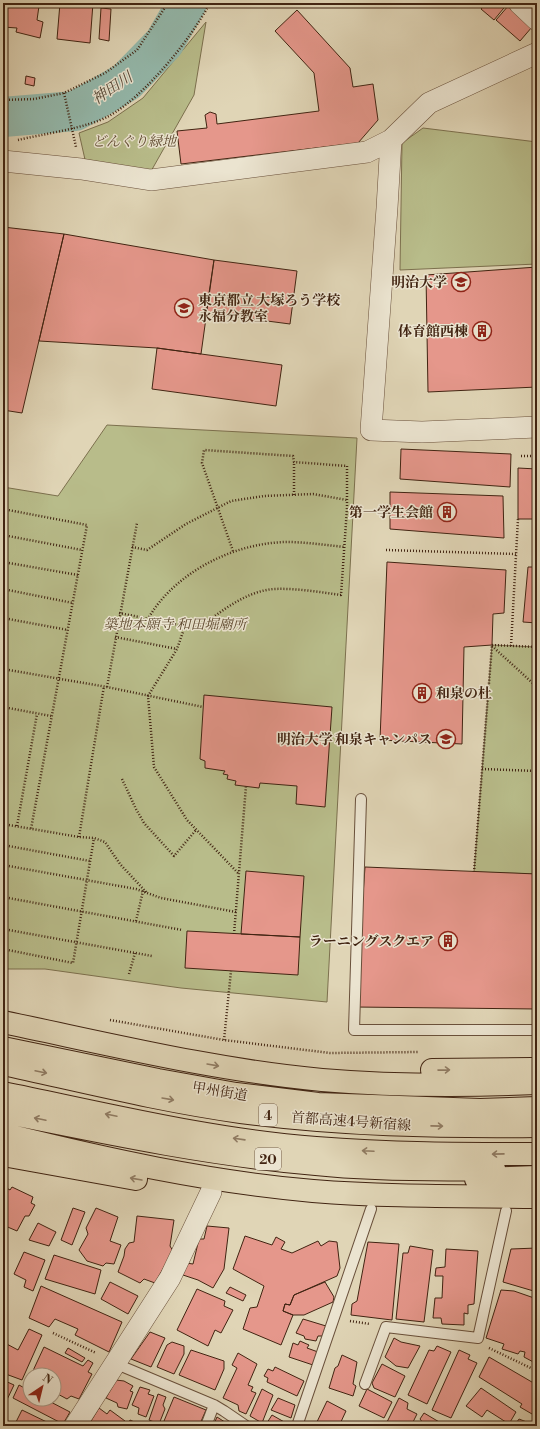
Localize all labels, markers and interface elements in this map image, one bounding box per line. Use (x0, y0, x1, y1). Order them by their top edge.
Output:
water label: 神田川 (88, 67, 138, 109)
park label: どんぐり緑地 (92, 133, 178, 151)
school or university icon: 明治大学 (450, 271, 472, 293)
place label: 明治大学 (391, 274, 447, 292)
place label: 東京都立 大塚ろう学校 永福分教室 (198, 292, 340, 326)
school or university icon: 東京都立 大塚ろう学校 永福分教室 (173, 297, 195, 319)
building icon: 体育館西棟 (471, 320, 493, 342)
place label: 体育館西棟 (398, 323, 468, 341)
building icon: 第一学生会館 (436, 501, 458, 523)
place label: 第一学生会館 (349, 504, 433, 522)
park label: 築地本願寺 和田堀廟所 (104, 616, 248, 634)
building icon: 和泉の杜 (411, 682, 433, 704)
place label: 和泉の杜 (436, 685, 492, 703)
school or university icon: 明治大学 和泉キャンパス (435, 728, 457, 750)
place label: 明治大学 和泉キャンパス (277, 731, 432, 749)
building icon: ラーニングスクエア (437, 930, 459, 952)
place label: ラーニングスクエア (309, 933, 434, 951)
one-way arrow (206, 1061, 219, 1069)
one-way arrow (437, 1066, 450, 1074)
one-way arrow (34, 1069, 47, 1077)
street label: 甲州街道 (191, 1079, 249, 1105)
one-way arrow (161, 1095, 174, 1103)
road number: 4 (259, 1104, 277, 1126)
street label: 首都高速4号新宿線 (290, 1109, 412, 1135)
one-way arrow (105, 1111, 118, 1119)
one-way arrow (34, 1115, 47, 1123)
one-way arrow (430, 1122, 443, 1130)
one-way arrow (233, 1135, 246, 1142)
one-way arrow (362, 1147, 375, 1155)
road number: 20 (255, 1148, 281, 1170)
one-way arrow (492, 1150, 505, 1158)
one-way arrow (130, 1175, 143, 1183)
north arrow (22, 1367, 62, 1407)
text: N (40, 1371, 55, 1388)

